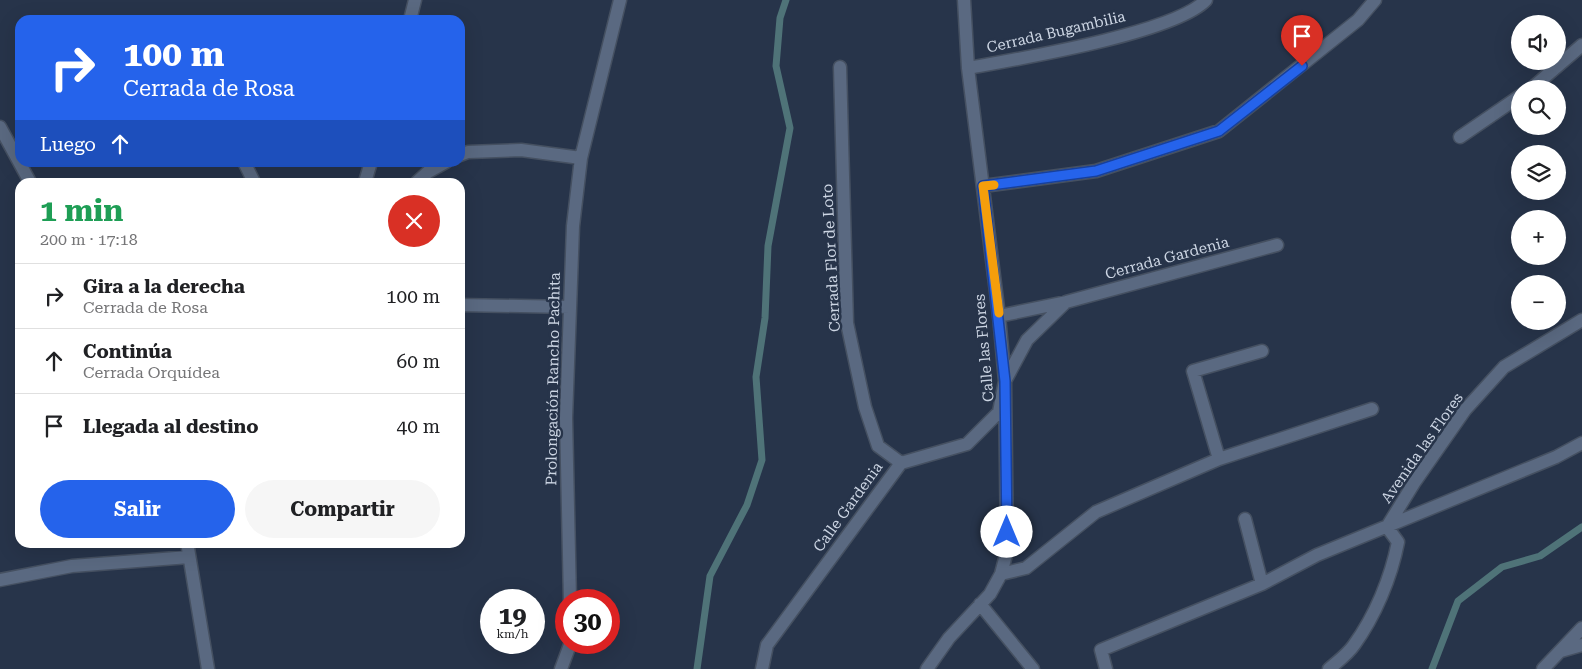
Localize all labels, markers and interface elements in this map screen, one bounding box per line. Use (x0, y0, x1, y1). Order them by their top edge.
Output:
street label: Cerrada Bugambilia (985, 7, 1127, 57)
pin (1281, 15, 1323, 66)
map controls (1511, 15, 1566, 330)
button: sound (1511, 15, 1566, 70)
icon: arrive (1288, 22, 1316, 50)
text: 100 m (123, 34, 224, 75)
icon: right (40, 35, 105, 100)
text: Cerrada de Rosa (123, 76, 295, 101)
button: search (1511, 80, 1566, 135)
icon: ahead (106, 130, 134, 158)
text: Luego (40, 133, 96, 156)
button: layers (1511, 145, 1566, 200)
street label: Cerrada Flor de Loto (818, 183, 844, 333)
text: 1 min (40, 193, 123, 228)
button: close (388, 195, 440, 247)
button: + (1511, 210, 1566, 265)
text: 200 m · 17:18 (40, 230, 138, 249)
street label: Cerrada Gardenia (1103, 233, 1231, 283)
street label: Prolongación Rancho Pachita (542, 272, 564, 486)
text: Gira a la derecha (83, 275, 245, 298)
button: − (1511, 275, 1566, 330)
icon: right (40, 282, 68, 310)
text: 100 m (386, 285, 440, 308)
street label: Calle las Flores (970, 293, 998, 403)
text: Cerrada de Rosa (83, 298, 208, 317)
text: Continúa (83, 340, 172, 363)
icon: ahead (40, 347, 68, 375)
text: 60 m (397, 350, 440, 373)
text: Cerrada Orquídea (83, 363, 220, 382)
street label: Avenida las Flores (1377, 389, 1467, 507)
icon: arrive (40, 412, 68, 440)
text: Llegada al destino (83, 415, 259, 438)
text: 40 m (397, 415, 440, 438)
street label: Calle Gardenia (809, 459, 887, 555)
button: Salir (40, 480, 235, 538)
button: Compartir (245, 480, 440, 538)
position arrow (980, 505, 1032, 557)
speed limit sign: 30 (555, 589, 620, 654)
text: 19 (498, 601, 527, 630)
text: km/h (496, 627, 529, 641)

